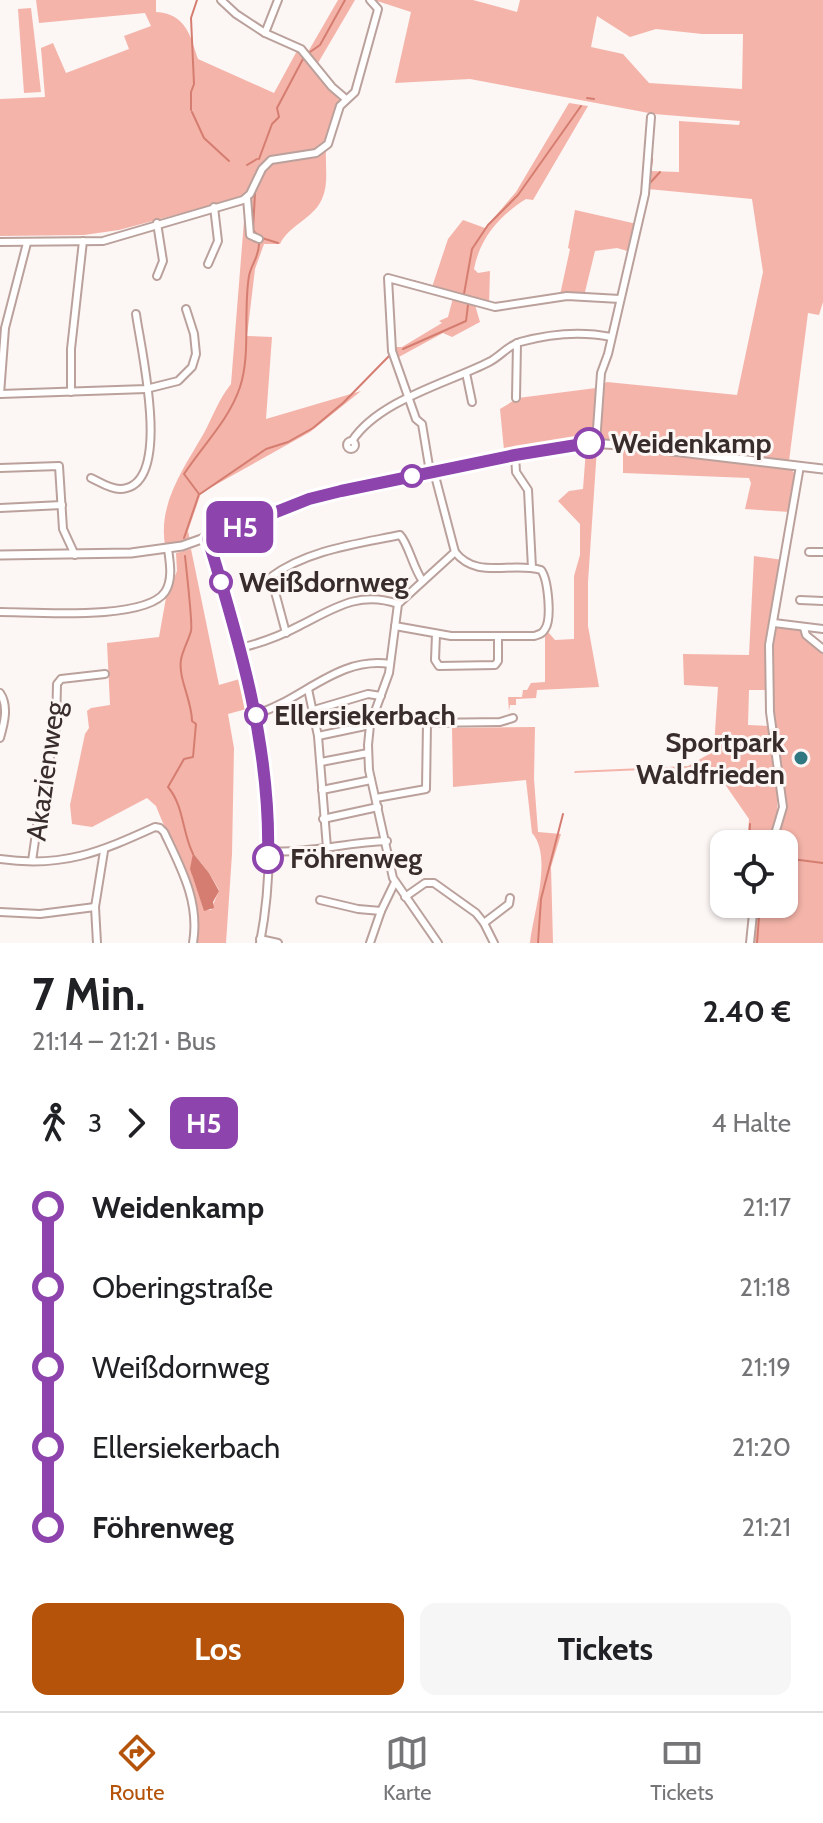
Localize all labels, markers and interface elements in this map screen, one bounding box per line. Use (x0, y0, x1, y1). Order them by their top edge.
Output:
place label: Weidenkamp (611, 426, 772, 460)
marker: Weidenkamp (574, 428, 604, 458)
unlabelled marker (401, 465, 423, 487)
line badge: H5 (204, 501, 276, 553)
text: H5 (222, 510, 258, 544)
place label: Weißdornweg (239, 565, 409, 599)
marker: Weißdornweg (210, 571, 232, 593)
street label: Akazienweg (18, 698, 72, 843)
place label: Ellersiekerbach (274, 698, 456, 732)
marker: Ellersiekerbach (245, 704, 267, 726)
place label: Sportpark Waldfrieden (636, 725, 785, 791)
marker: Sportpark Waldfrieden (792, 749, 810, 767)
map controls (710, 830, 798, 918)
button: locate (710, 830, 798, 918)
place label: Föhrenweg (290, 841, 422, 875)
marker: Föhrenweg (253, 843, 283, 873)
text: 7 Min. (32, 968, 145, 1021)
text: 2.40 € (703, 993, 791, 1030)
text: 21:14 – 21:21 · Bus (32, 1025, 216, 1057)
icon: walk (32, 1101, 76, 1145)
icon: forward (114, 1101, 158, 1145)
text: H5 (186, 1106, 222, 1140)
text: 3 (88, 1107, 102, 1139)
text: 4 Halte (712, 1107, 791, 1139)
text: Weidenkamp (92, 1189, 264, 1226)
text: 21:17 (742, 1191, 791, 1223)
text: Oberingstraße (92, 1269, 273, 1306)
text: 21:18 (739, 1271, 791, 1303)
text: Weißdornweg (92, 1349, 269, 1386)
text: 21:19 (740, 1351, 791, 1383)
text: Ellersiekerbach (92, 1429, 280, 1466)
text: 21:20 (732, 1431, 791, 1463)
text: Föhrenweg (92, 1509, 234, 1546)
text: 21:21 (741, 1511, 791, 1543)
button: Los (32, 1603, 404, 1695)
button: Tickets (420, 1603, 791, 1695)
tab: Route (109, 1731, 164, 1806)
tab: Karte (383, 1731, 432, 1806)
tab: Tickets (650, 1731, 714, 1806)

